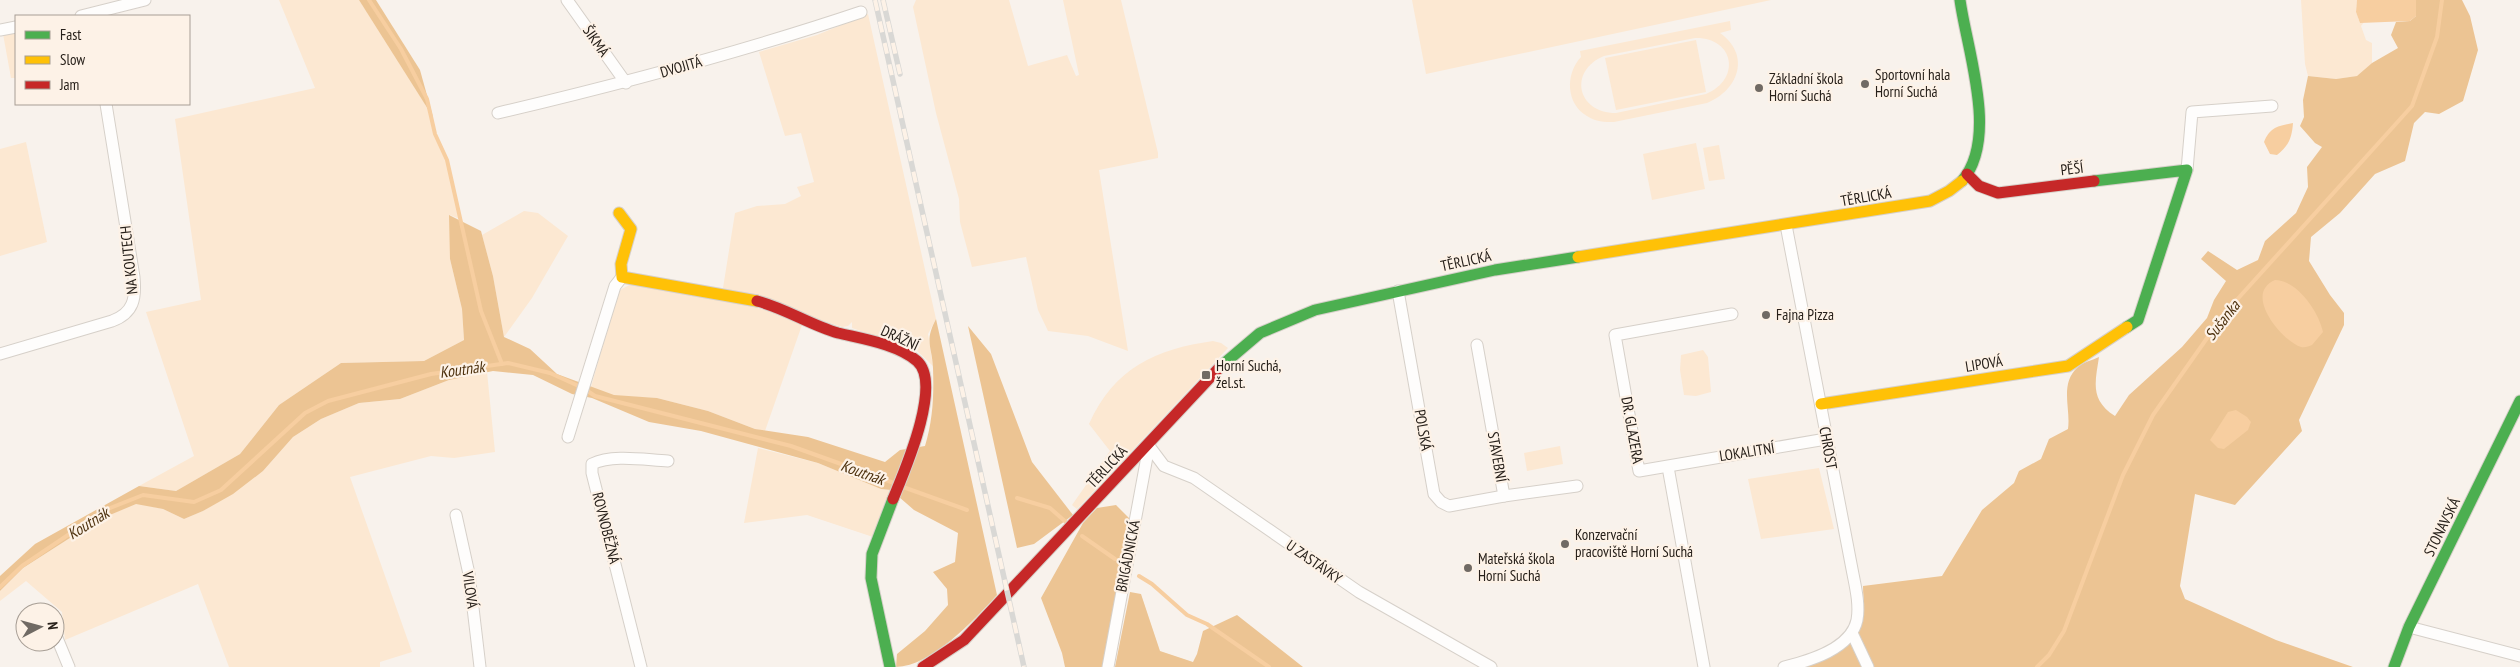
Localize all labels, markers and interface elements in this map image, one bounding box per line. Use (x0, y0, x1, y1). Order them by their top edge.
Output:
legend (15, 15, 190, 105)
street label: ŠIKMÁ (579, 21, 614, 61)
text: Fast (60, 25, 81, 44)
text: Slow (60, 50, 85, 69)
street label: DVOJITÁ (658, 51, 705, 81)
place label: Sportovní hala Horní Suchá (1875, 65, 1950, 101)
place label: Základní škola Horní Suchá (1769, 69, 1843, 105)
text: Jam (59, 75, 79, 94)
marker: Sportovní hala Horní Suchá (1859, 78, 1871, 90)
marker: Základní škola Horní Suchá (1753, 82, 1765, 94)
street label: PĚŠÍ (2059, 158, 2085, 179)
street label: TĚRLICKÁ (1839, 183, 1894, 210)
street label: NA KOUTECH (115, 225, 142, 295)
street label: TĚRLICKÁ (1439, 246, 1494, 275)
water label: Sušanka (2200, 295, 2245, 344)
place label: Fajna Pizza (1776, 305, 1834, 324)
marker: Fajna Pizza (1760, 309, 1772, 321)
street label: DRÁŽNÍ (878, 321, 923, 355)
street label: LIPOVÁ (1964, 351, 2005, 376)
water label: Koutnák (438, 356, 488, 382)
place label: Horní Suchá, žel.st. (1216, 356, 1282, 392)
marker: Horní Suchá, žel.st. (1200, 369, 1212, 381)
street label: DR. GLAZERA (1617, 395, 1648, 466)
street label: POLSKÁ (1411, 408, 1437, 453)
street label: CHROST (1815, 425, 1842, 471)
street label: STAVEBNÍ (1484, 430, 1511, 484)
street label: LOKALITNÍ (1718, 438, 1776, 465)
street label: TĚRLICKÁ (1082, 441, 1132, 492)
water label: Koutnák (838, 455, 889, 490)
street label: ROVNOBĚŽNÁ (588, 490, 625, 567)
street label: STONAVSKÁ (2419, 494, 2464, 559)
water label: Koutnák (64, 502, 114, 543)
street label: BRIGÁDNICKÁ (1111, 518, 1144, 593)
place label: Konzervační pracoviště Horní Suchá (1575, 525, 1693, 561)
street label: U ZASTÁVKY (1283, 536, 1346, 588)
marker: Konzervační pracoviště Horní Suchá (1559, 538, 1571, 550)
place label: Mateřská škola Horní Suchá (1478, 549, 1555, 585)
marker: Mateřská škola Horní Suchá (1462, 562, 1474, 574)
street label: VILOVÁ (458, 569, 483, 611)
north arrow (15, 602, 65, 652)
text: N (44, 621, 62, 630)

